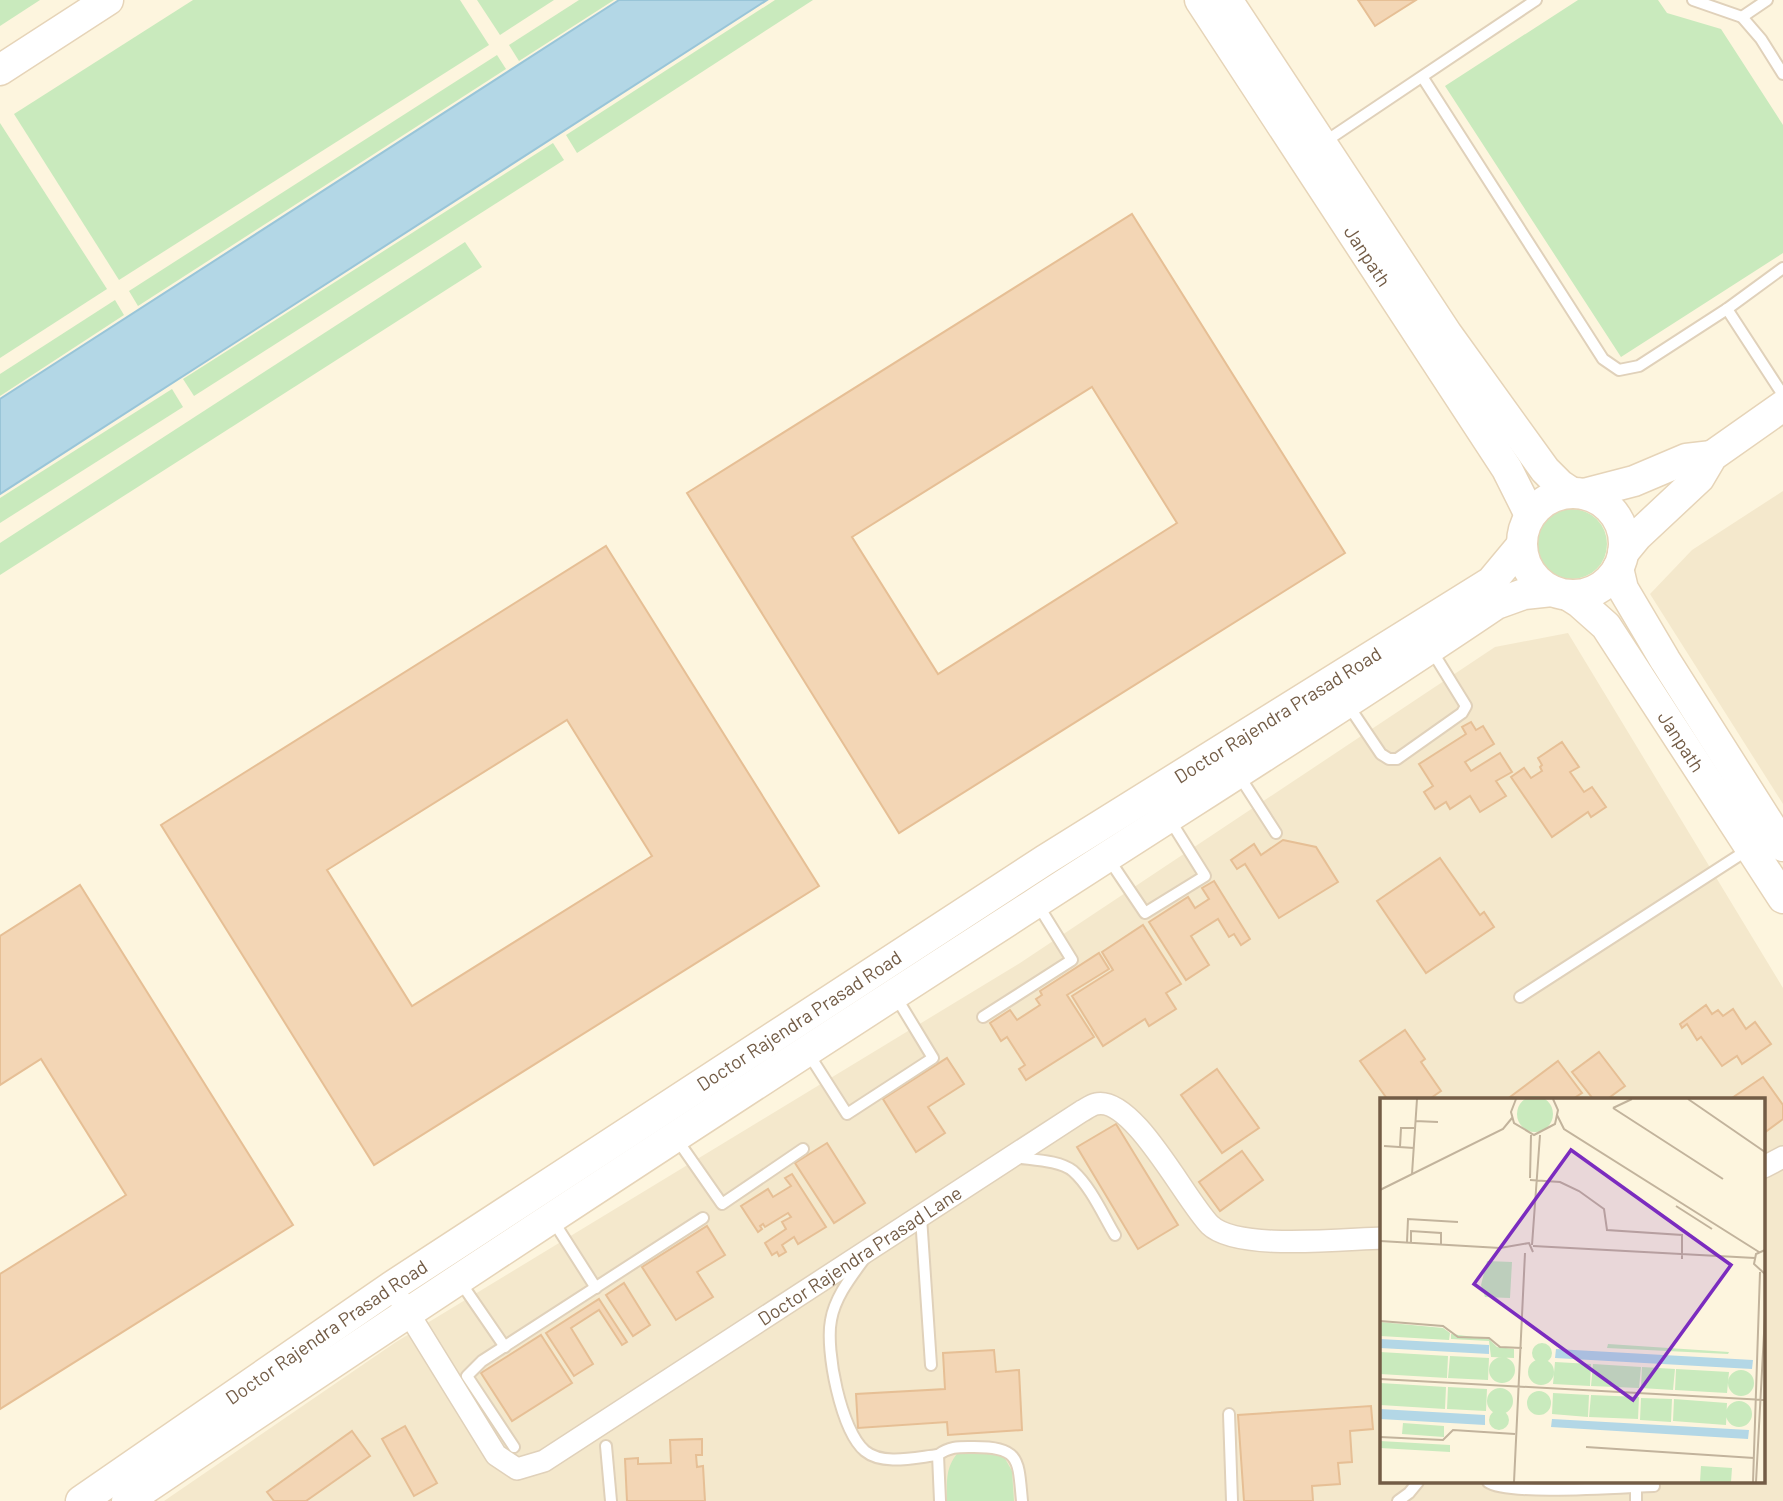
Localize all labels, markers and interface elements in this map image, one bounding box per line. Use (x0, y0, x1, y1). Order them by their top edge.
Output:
street label: Janpath (1340, 221, 1396, 291)
street label: Doctor Rajendra Prasad Road (1170, 641, 1385, 788)
street label: Janpath (1653, 706, 1710, 776)
street label: Doctor Rajendra Prasad Road (692, 945, 905, 1095)
inset map (1380, 1098, 1766, 1484)
street label: Doctor Rajendra Prasad Lane (753, 1181, 966, 1330)
street label: Doctor Rajendra Prasad Road (221, 1254, 431, 1409)

